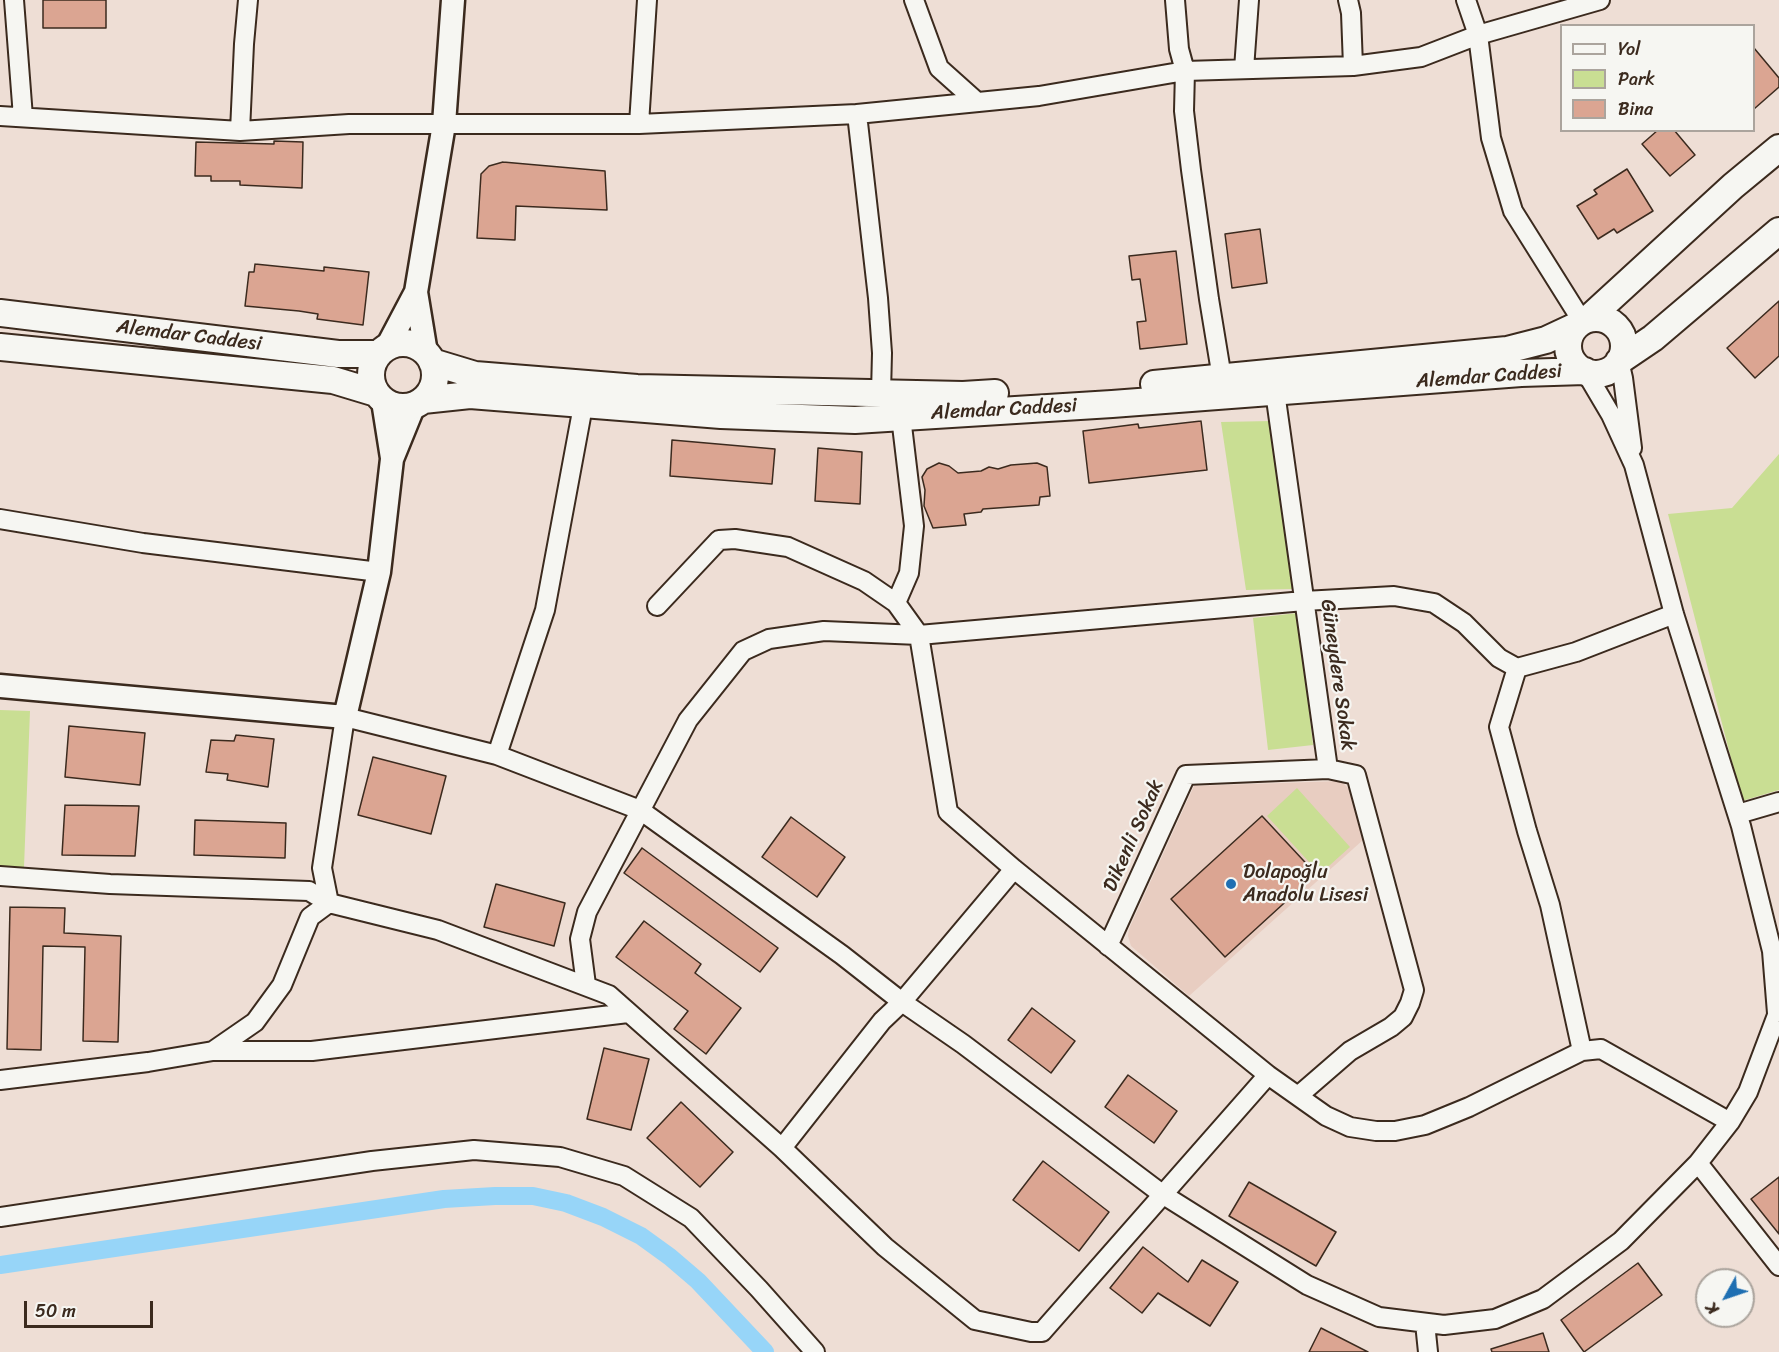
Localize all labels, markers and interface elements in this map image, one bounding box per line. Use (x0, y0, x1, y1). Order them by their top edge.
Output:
legend (1560, 24, 1755, 132)
text: Yol (1618, 33, 1640, 65)
text: Park (1618, 63, 1655, 95)
text: Bina (1618, 93, 1653, 125)
street label: Alemdar Caddesi (115, 315, 263, 357)
street label: Alemdar Caddesi (1415, 360, 1563, 394)
street label: Alemdar Caddesi (930, 394, 1078, 426)
street label: Güneydere Sokak (1315, 598, 1359, 752)
street label: Dikenli Sokak (1099, 776, 1169, 896)
place label: Dolapoğlu Anadolu Lisesi (1243, 861, 1368, 908)
marker: Dolapoğlu Anadolu Lisesi (1224, 877, 1238, 891)
north arrow (1695, 1268, 1755, 1328)
scale bar (27, 1289, 156, 1327)
text: 50 m (35, 1295, 76, 1327)
text: K (1698, 1296, 1727, 1322)

